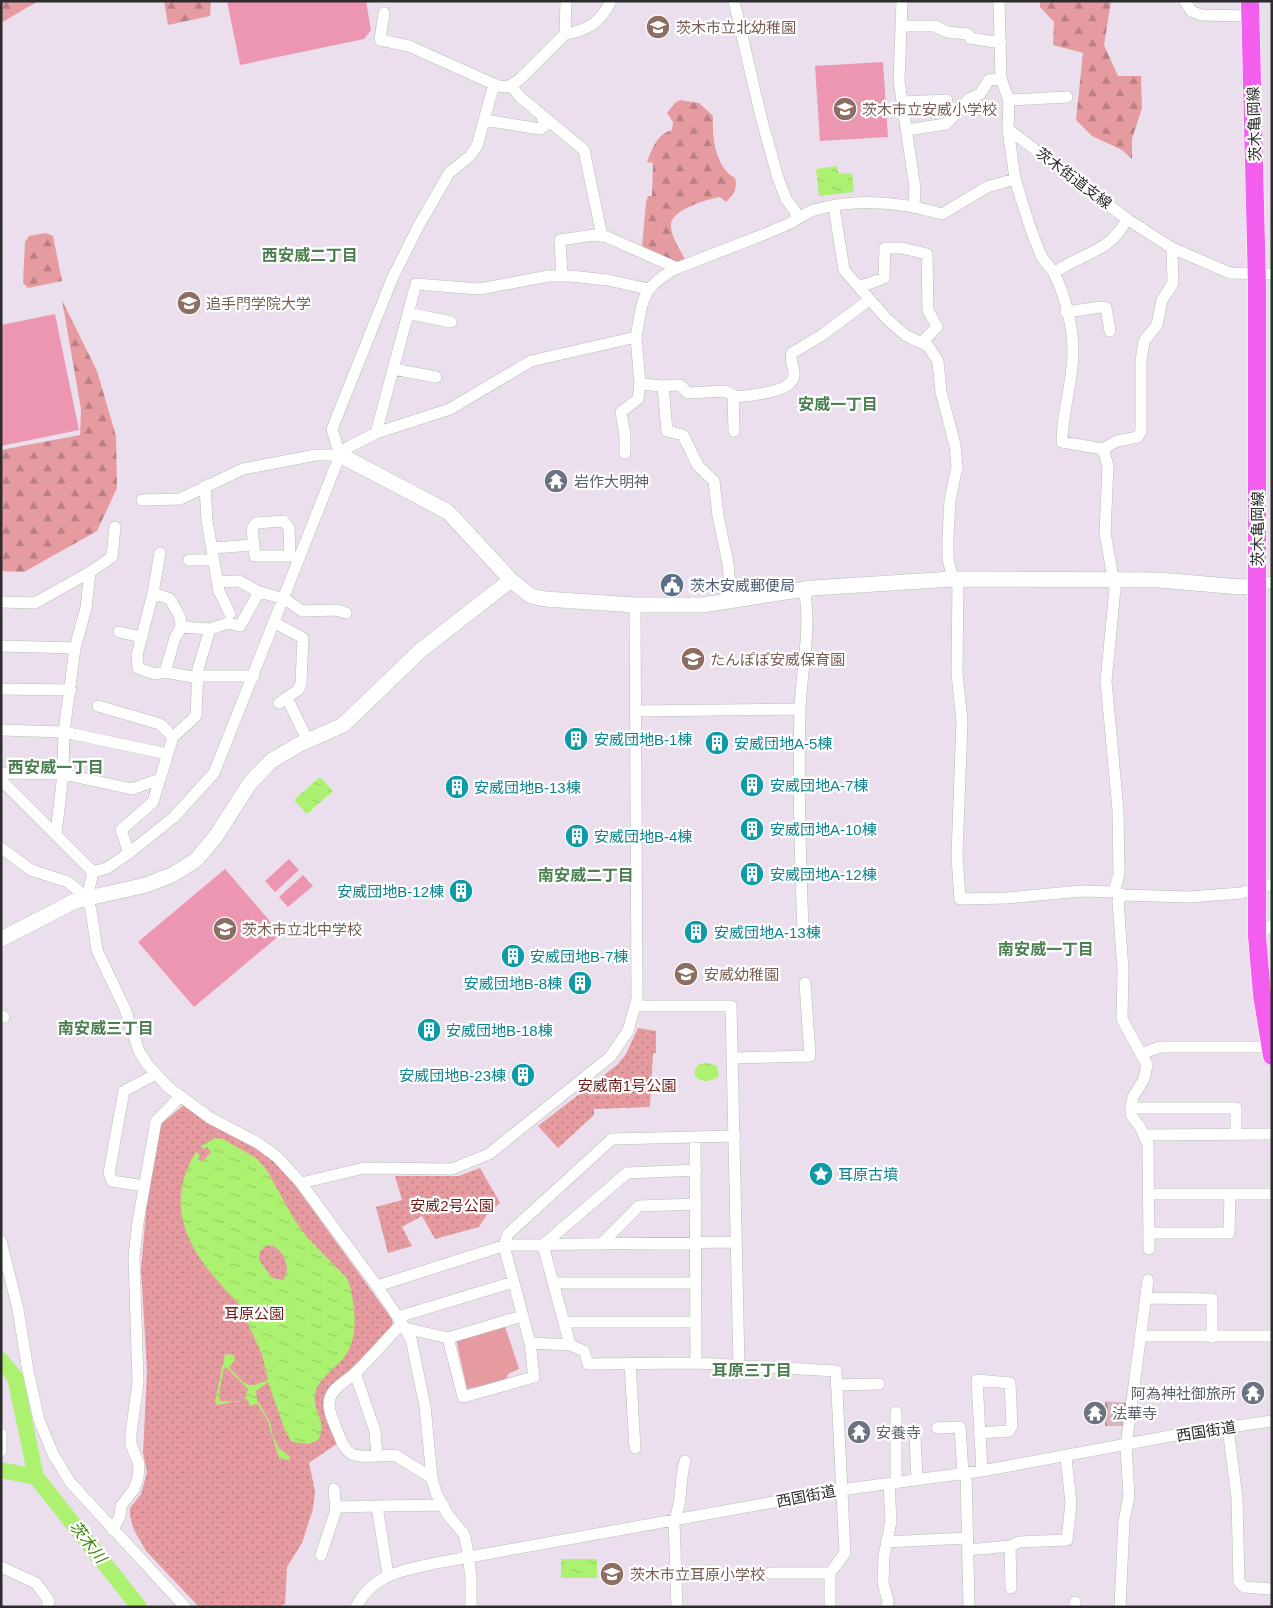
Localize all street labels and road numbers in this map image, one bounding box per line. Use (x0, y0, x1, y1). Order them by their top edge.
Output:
street label: 茨木亀岡線 (1244, 86, 1264, 162)
street label: 茨木街道支線 (1033, 144, 1115, 212)
street label: 茨木亀岡線 (1249, 491, 1266, 567)
street label: 西国街道 (1175, 1418, 1237, 1444)
street label: 西国街道 (775, 1482, 837, 1510)

